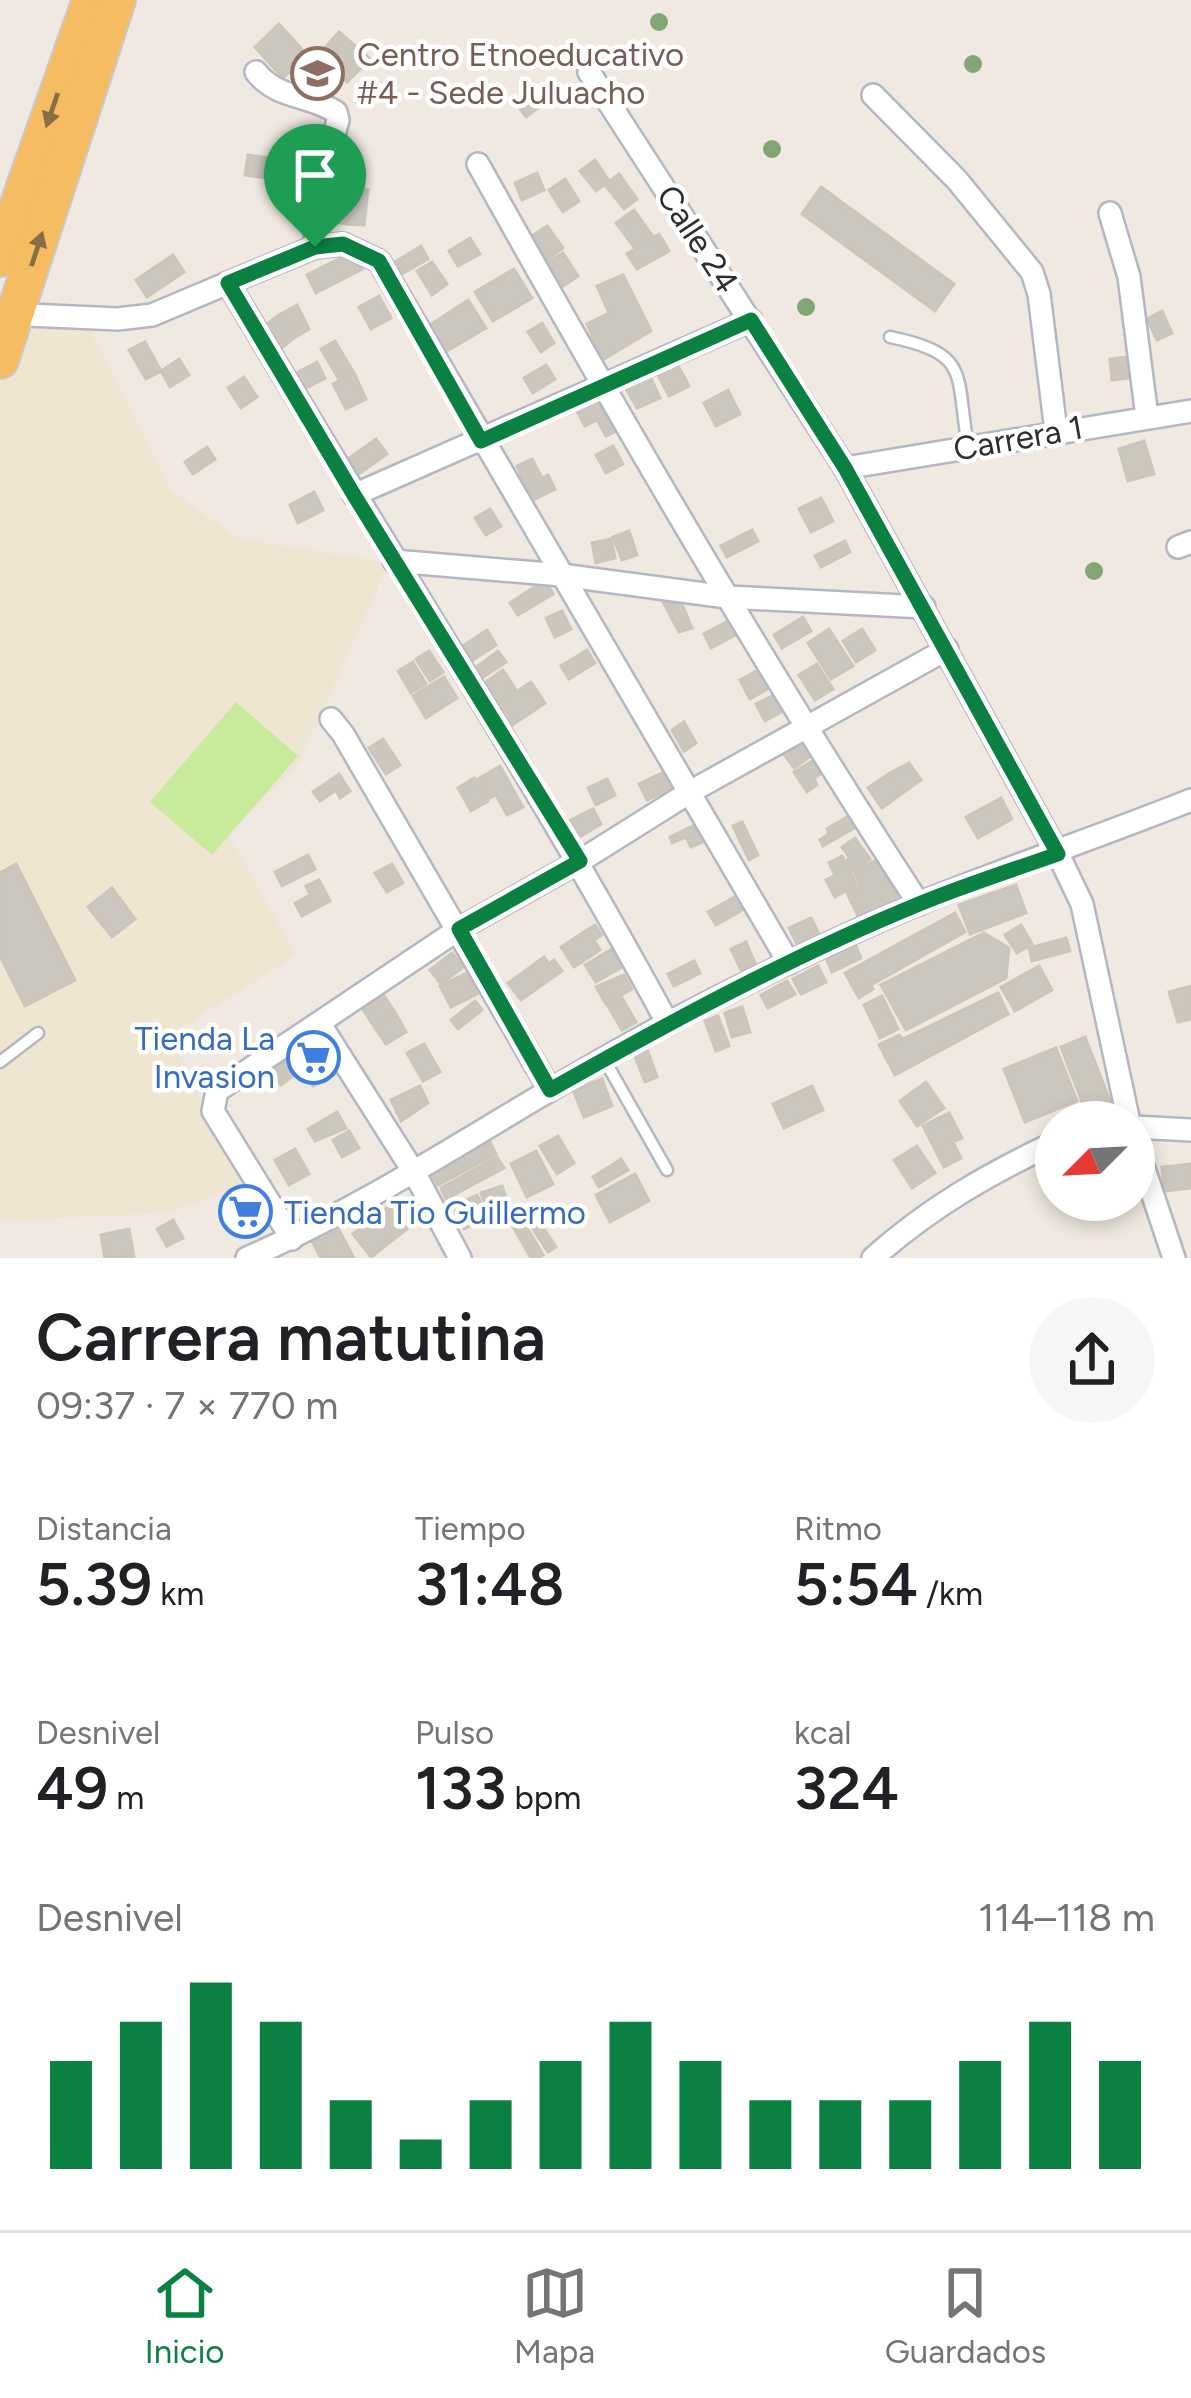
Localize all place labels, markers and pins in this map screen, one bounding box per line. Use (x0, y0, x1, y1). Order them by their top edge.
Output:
place label: Centro Etnoeducativo #4 - Sede Juluacho (357, 35, 684, 112)
school or university icon: Centro Etnoeducativo #4 - Sede Juluacho (290, 45, 346, 101)
pin (264, 124, 366, 247)
place label: Tienda La Invasion (134, 1019, 275, 1096)
supermarket icon: Tienda La Invasion (286, 1029, 342, 1085)
supermarket icon: Tienda Tio Guillermo (217, 1184, 273, 1240)
place label: Tienda Tio Guillermo (284, 1193, 586, 1232)

